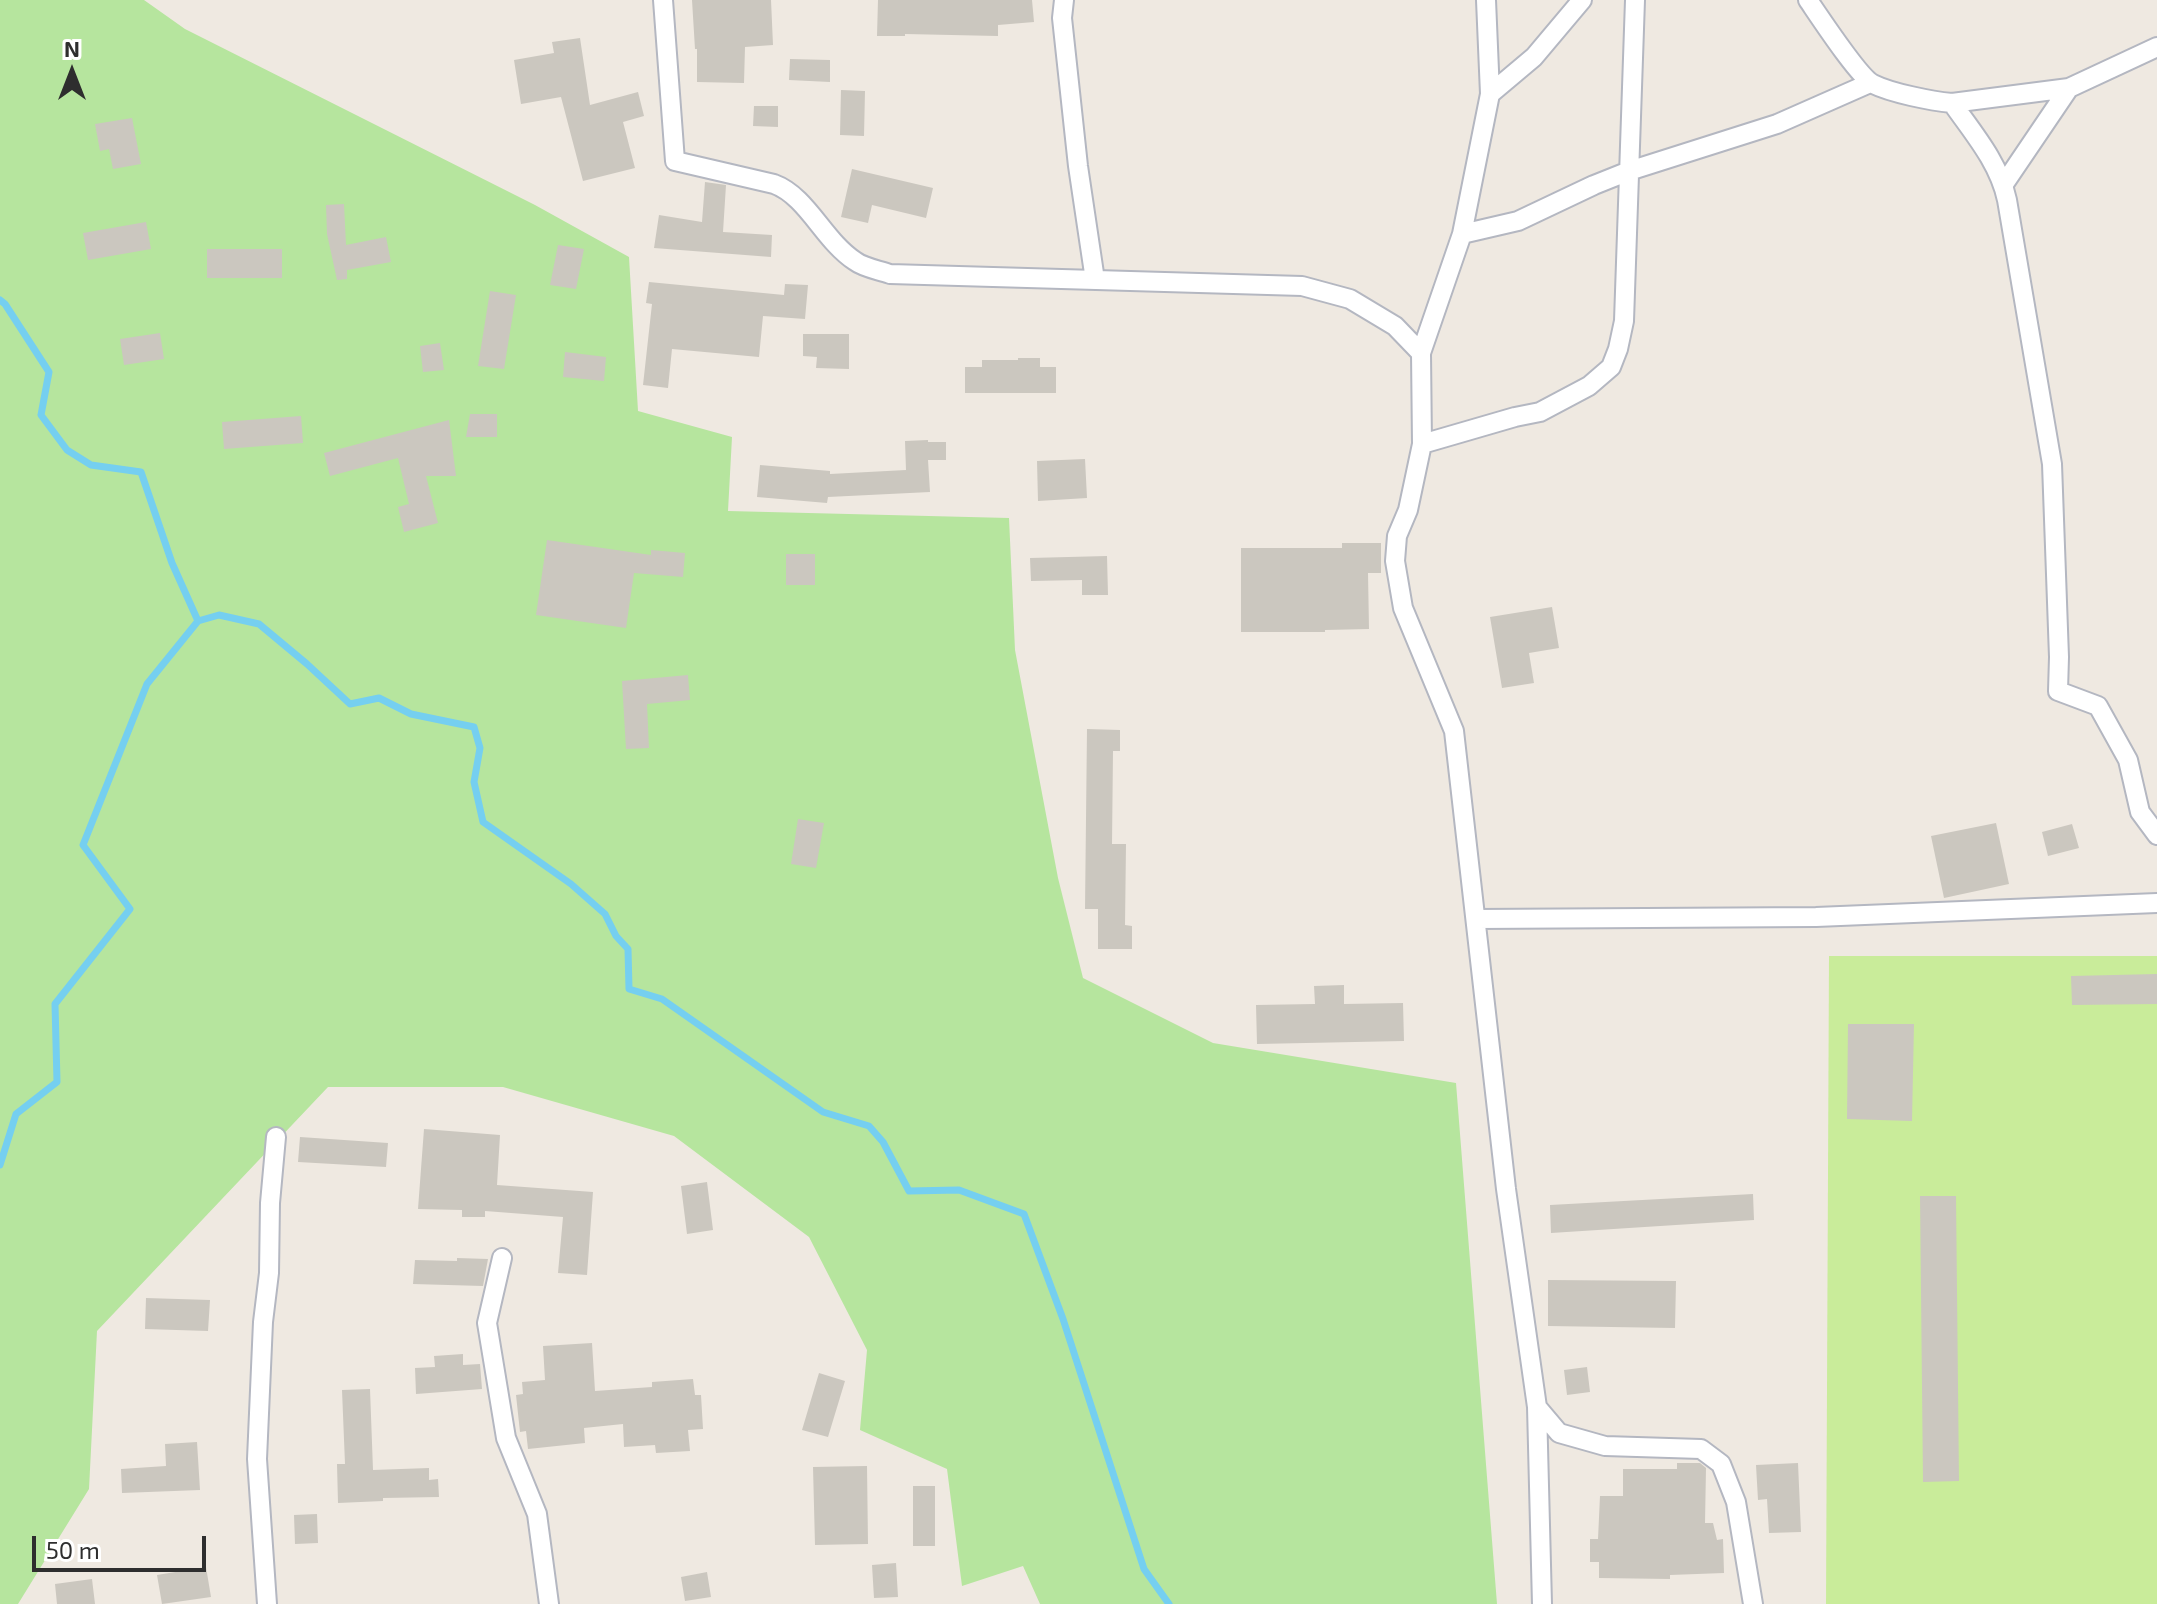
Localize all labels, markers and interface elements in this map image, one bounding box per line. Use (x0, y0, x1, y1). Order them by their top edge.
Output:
north arrow (32, 32, 112, 112)
text: N (64, 35, 80, 61)
scale bar (36, 1520, 210, 1570)
text: 50 m (46, 1535, 100, 1564)

